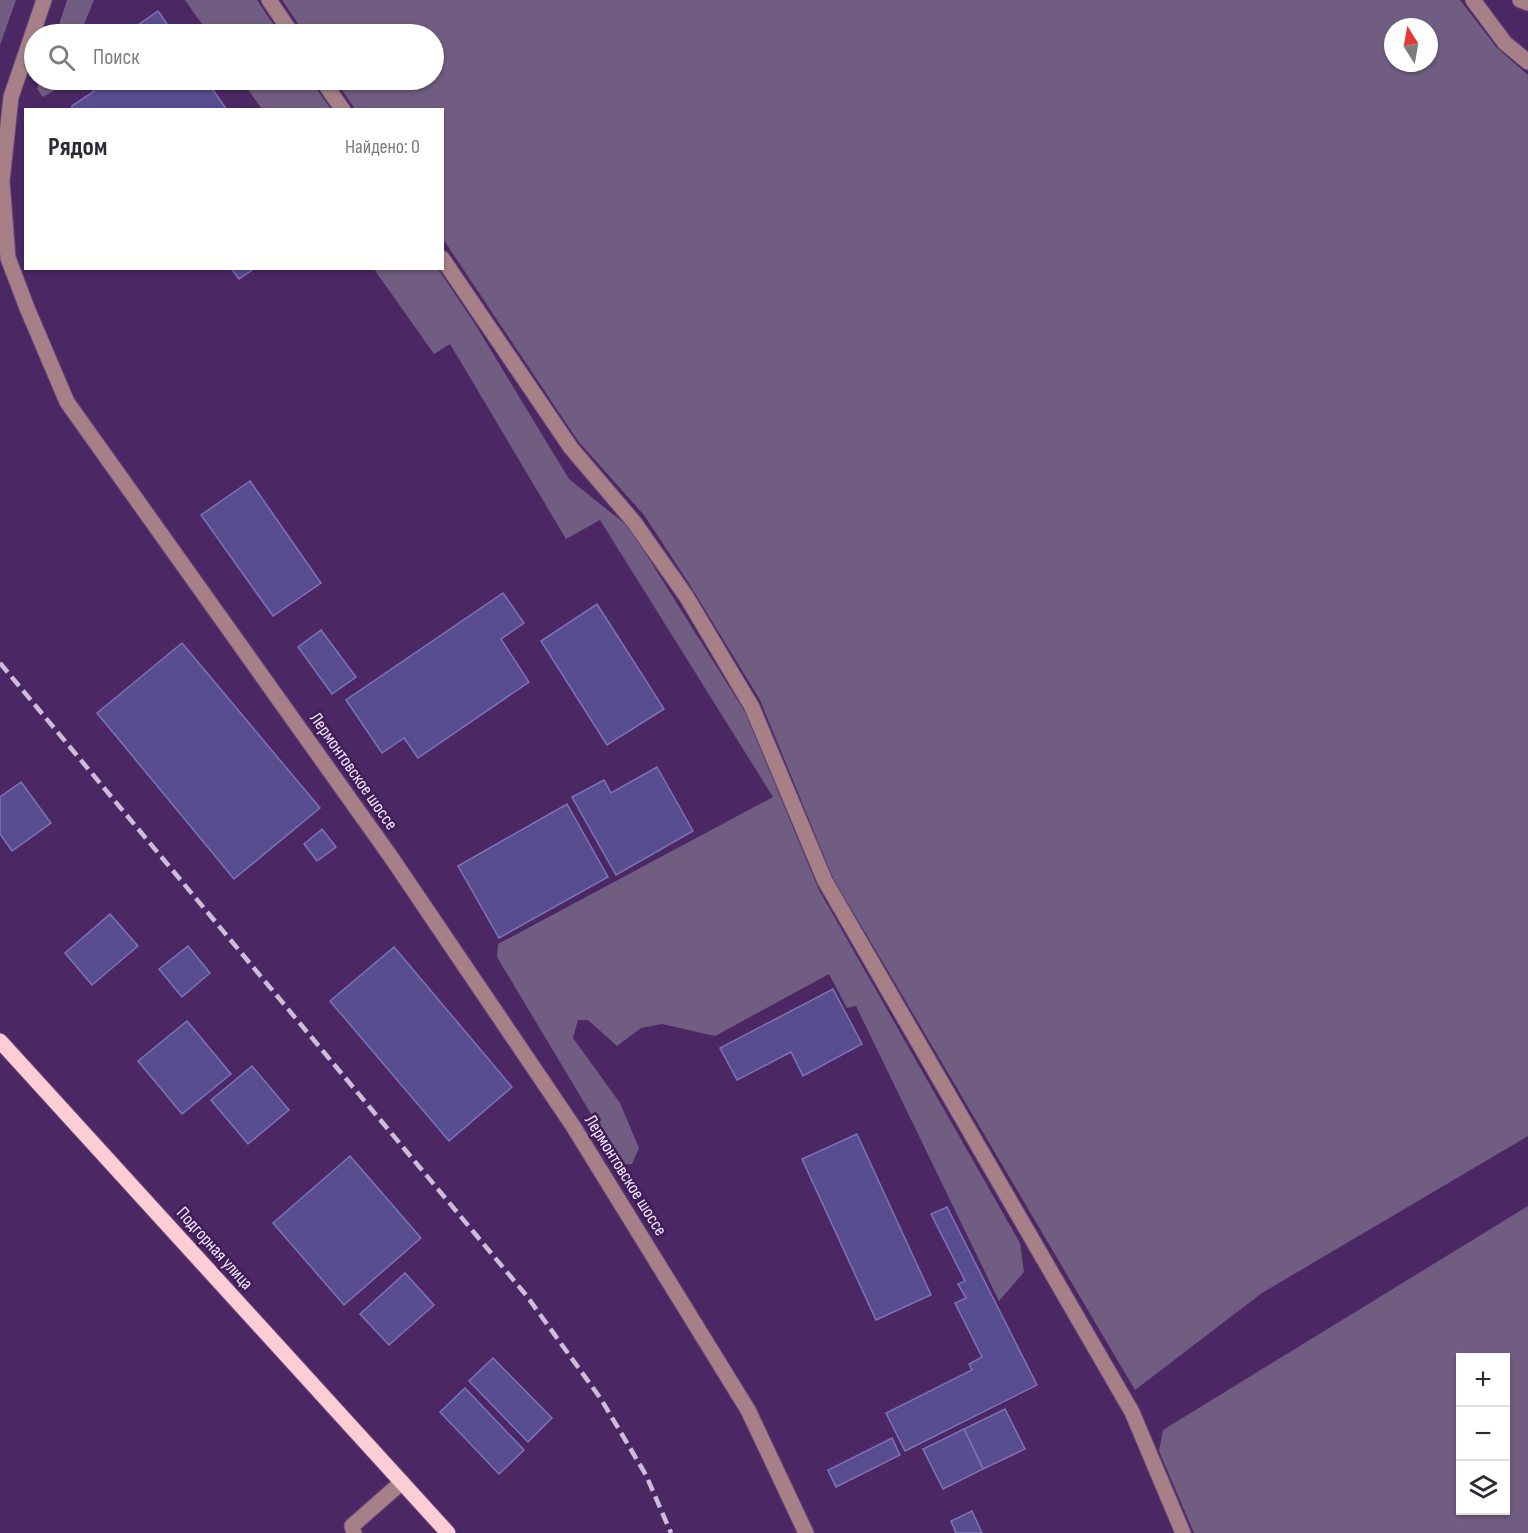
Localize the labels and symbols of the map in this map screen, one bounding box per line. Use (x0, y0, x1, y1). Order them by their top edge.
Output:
north arrow (1384, 18, 1438, 72)
street label: Лермонтовское шоссе (305, 708, 402, 834)
street label: Лермонтовское шоссе (580, 1111, 671, 1240)
street label: Подгорная улица (172, 1203, 257, 1294)

